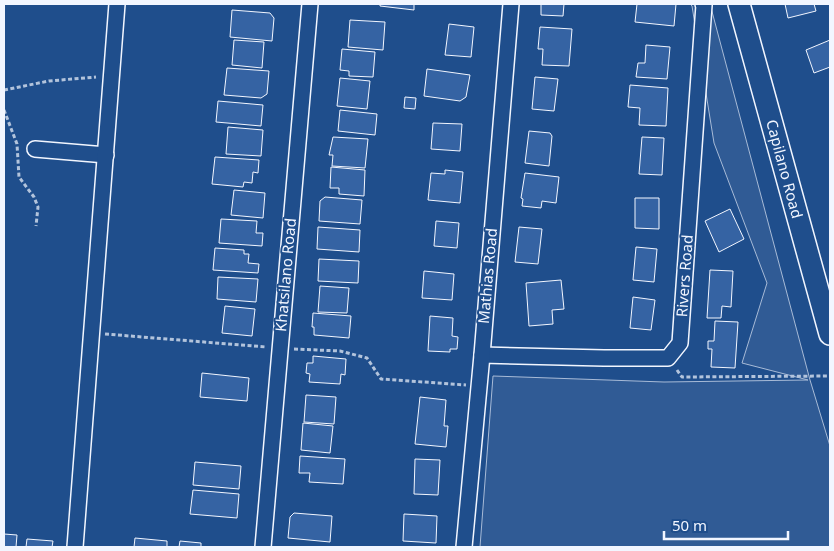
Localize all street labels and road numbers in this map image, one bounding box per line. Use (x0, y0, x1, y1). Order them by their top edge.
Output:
street label: Capilano Road (762, 117, 808, 220)
street label: Khatsilano Road (270, 217, 300, 333)
street label: Mathias Road (473, 227, 501, 325)
street label: Rivers Road (671, 234, 697, 318)

